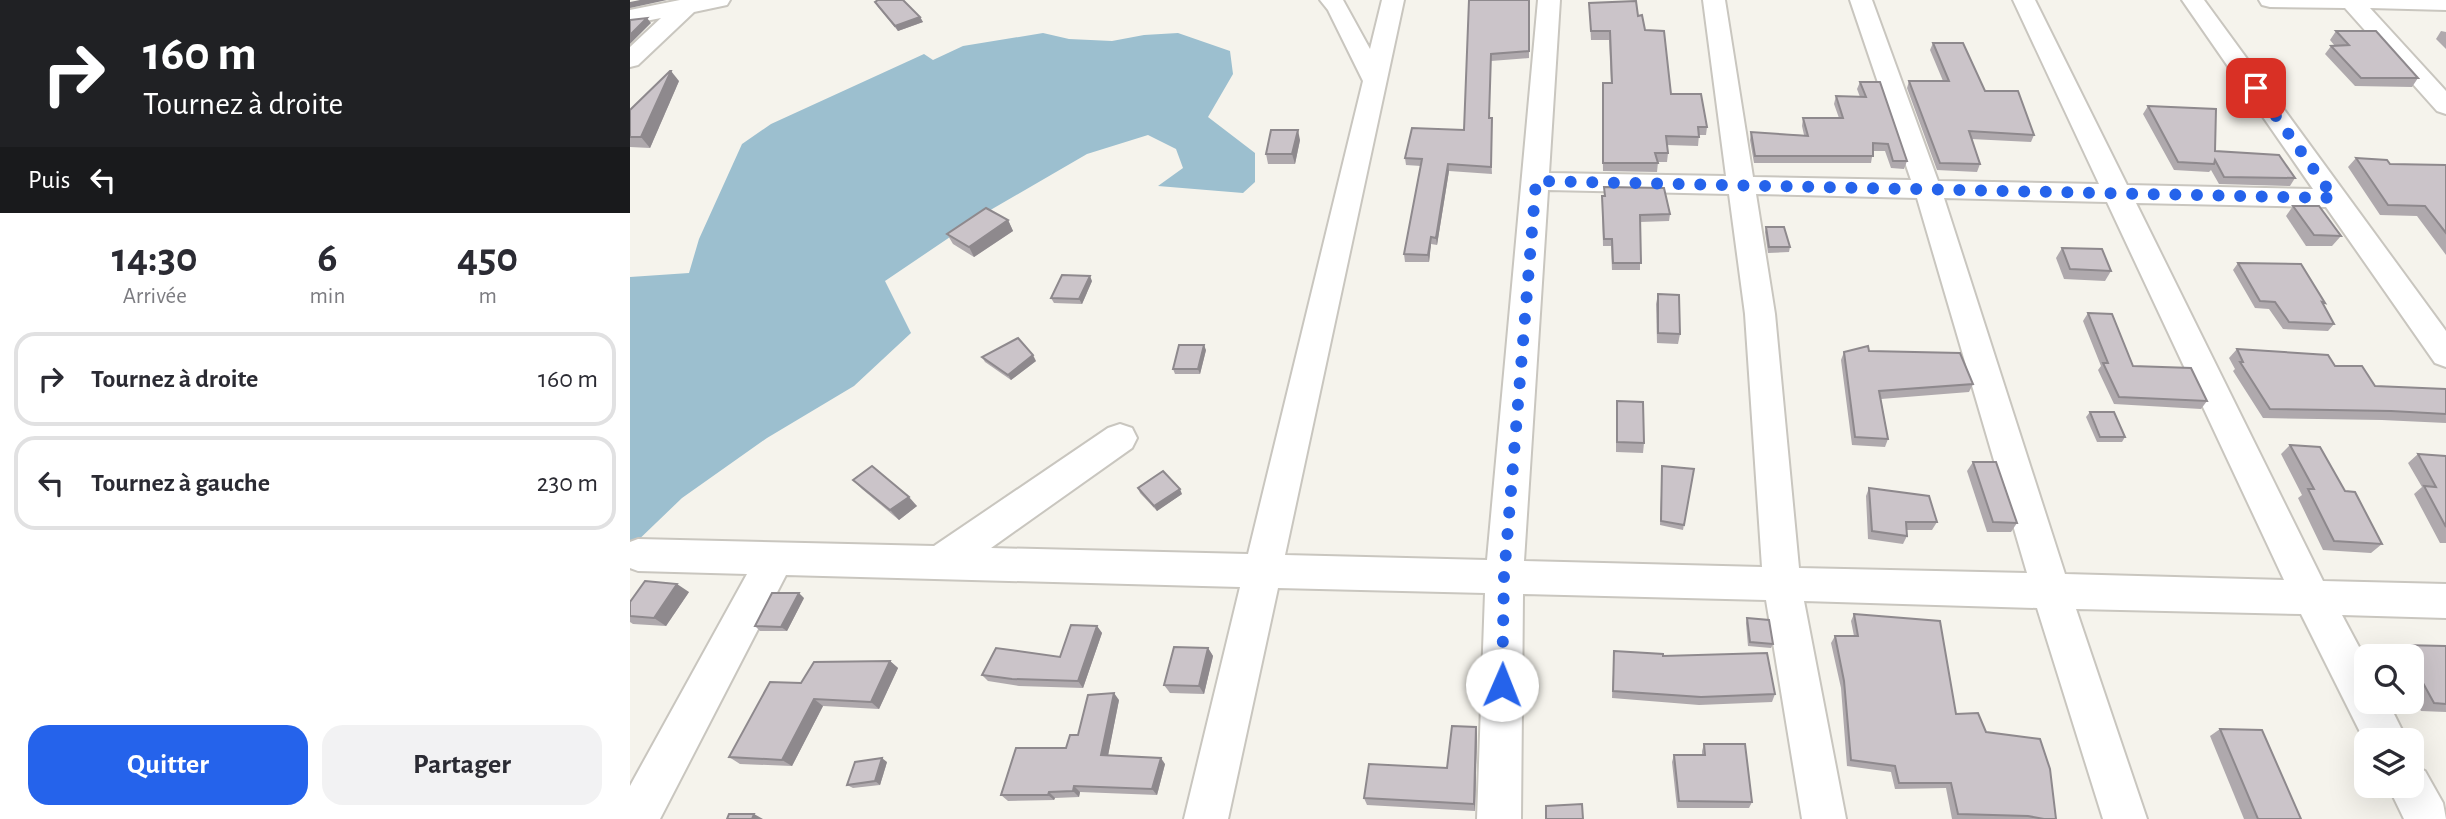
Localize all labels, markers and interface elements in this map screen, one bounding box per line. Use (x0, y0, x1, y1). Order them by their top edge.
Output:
icon: right (28, 28, 119, 119)
text: 160 m (143, 30, 257, 79)
pin (2226, 58, 2286, 118)
icon: arrive (2237, 69, 2275, 107)
text: Tournez à droite (143, 88, 343, 120)
icon: left (84, 161, 122, 199)
text: Puis (28, 167, 70, 193)
text: 14:30 (112, 237, 198, 279)
text: 6 (317, 237, 337, 279)
text: 450 (457, 237, 518, 279)
text: Arrivée (123, 285, 187, 308)
text: min (309, 285, 345, 308)
text: m (478, 285, 497, 308)
icon: right (32, 360, 70, 398)
text: Tournez à droite (91, 366, 258, 392)
text: 160 m (538, 366, 598, 392)
icon: left (32, 464, 70, 502)
text: Tournez à gauche (91, 470, 270, 496)
text: 230 m (537, 470, 598, 496)
map controls (2354, 644, 2424, 798)
button: search (2354, 644, 2424, 714)
position arrow (1465, 648, 1539, 722)
button: Quitter (28, 725, 308, 805)
button: Partager (322, 725, 602, 805)
button: layers (2354, 728, 2424, 798)

